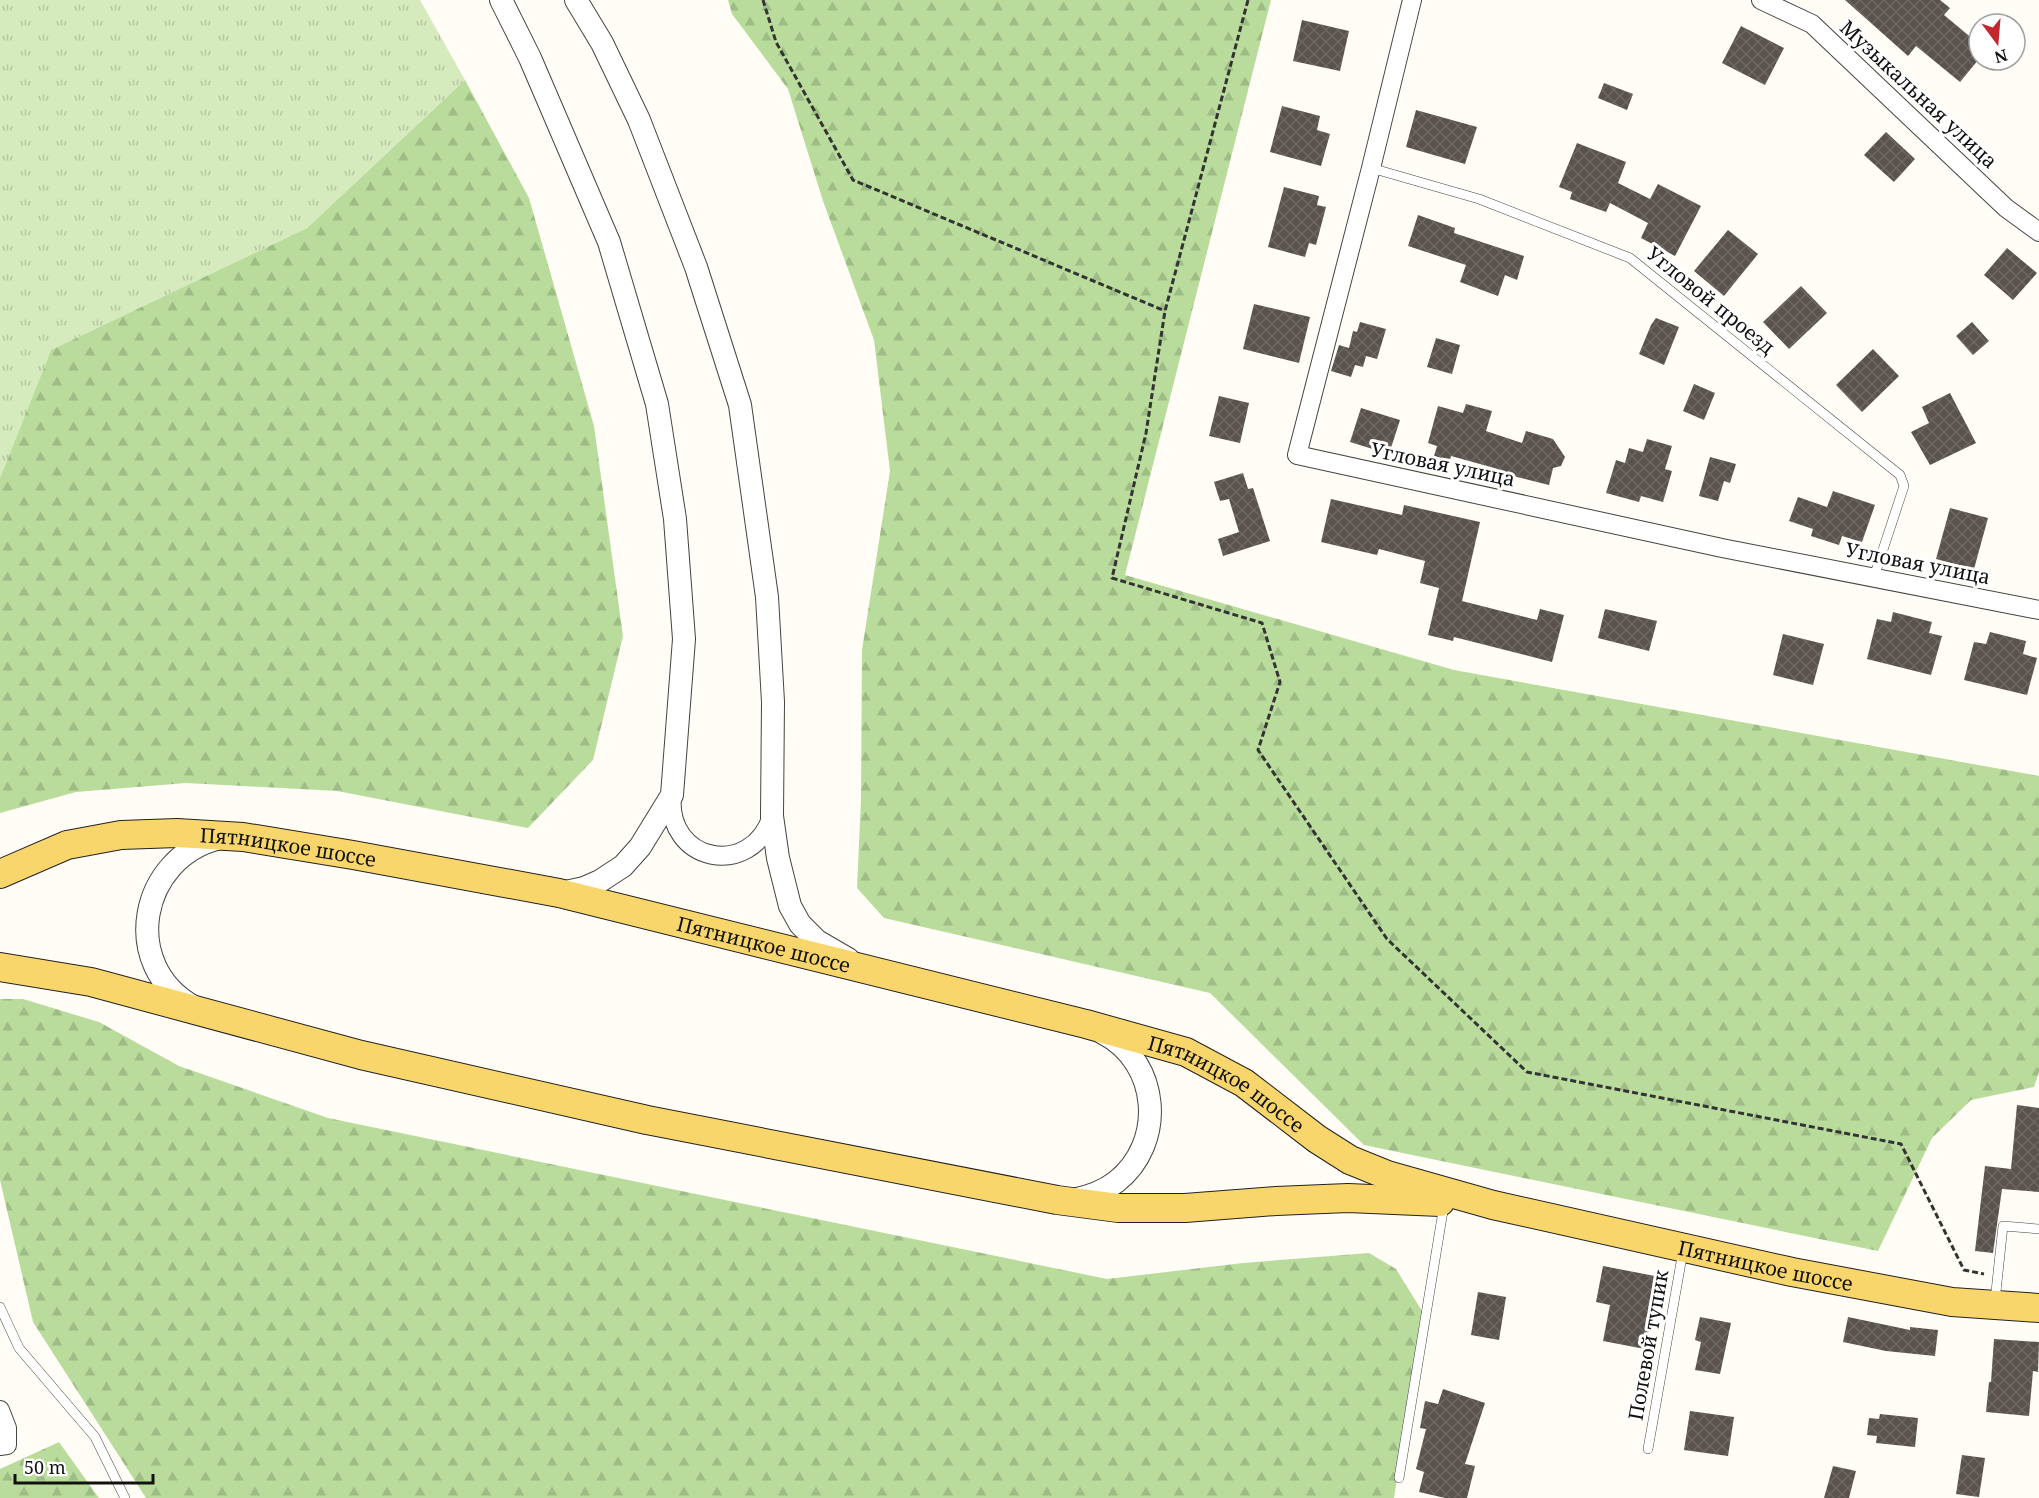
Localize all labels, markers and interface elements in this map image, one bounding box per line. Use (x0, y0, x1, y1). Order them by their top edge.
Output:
north arrow (1967, 12, 2027, 72)
street label: Музыкальная улица (1835, 14, 2003, 174)
text: N (1992, 44, 2010, 69)
street label: Угловой проезд (1641, 240, 1781, 360)
street label: Угловая улица (1368, 435, 1518, 493)
street label: Угловая улица (1843, 536, 1993, 590)
street label: Пятницкое шоссе (199, 821, 379, 873)
street label: Пятницкое шоссе (674, 909, 853, 978)
street label: Пятницкое шоссе (1145, 1029, 1310, 1138)
street label: Пятницкое шоссе (1676, 1233, 1855, 1297)
street label: Полевой тупик (1621, 1268, 1675, 1422)
scale bar (15, 1447, 153, 1485)
text: 50 m (24, 1455, 66, 1479)

